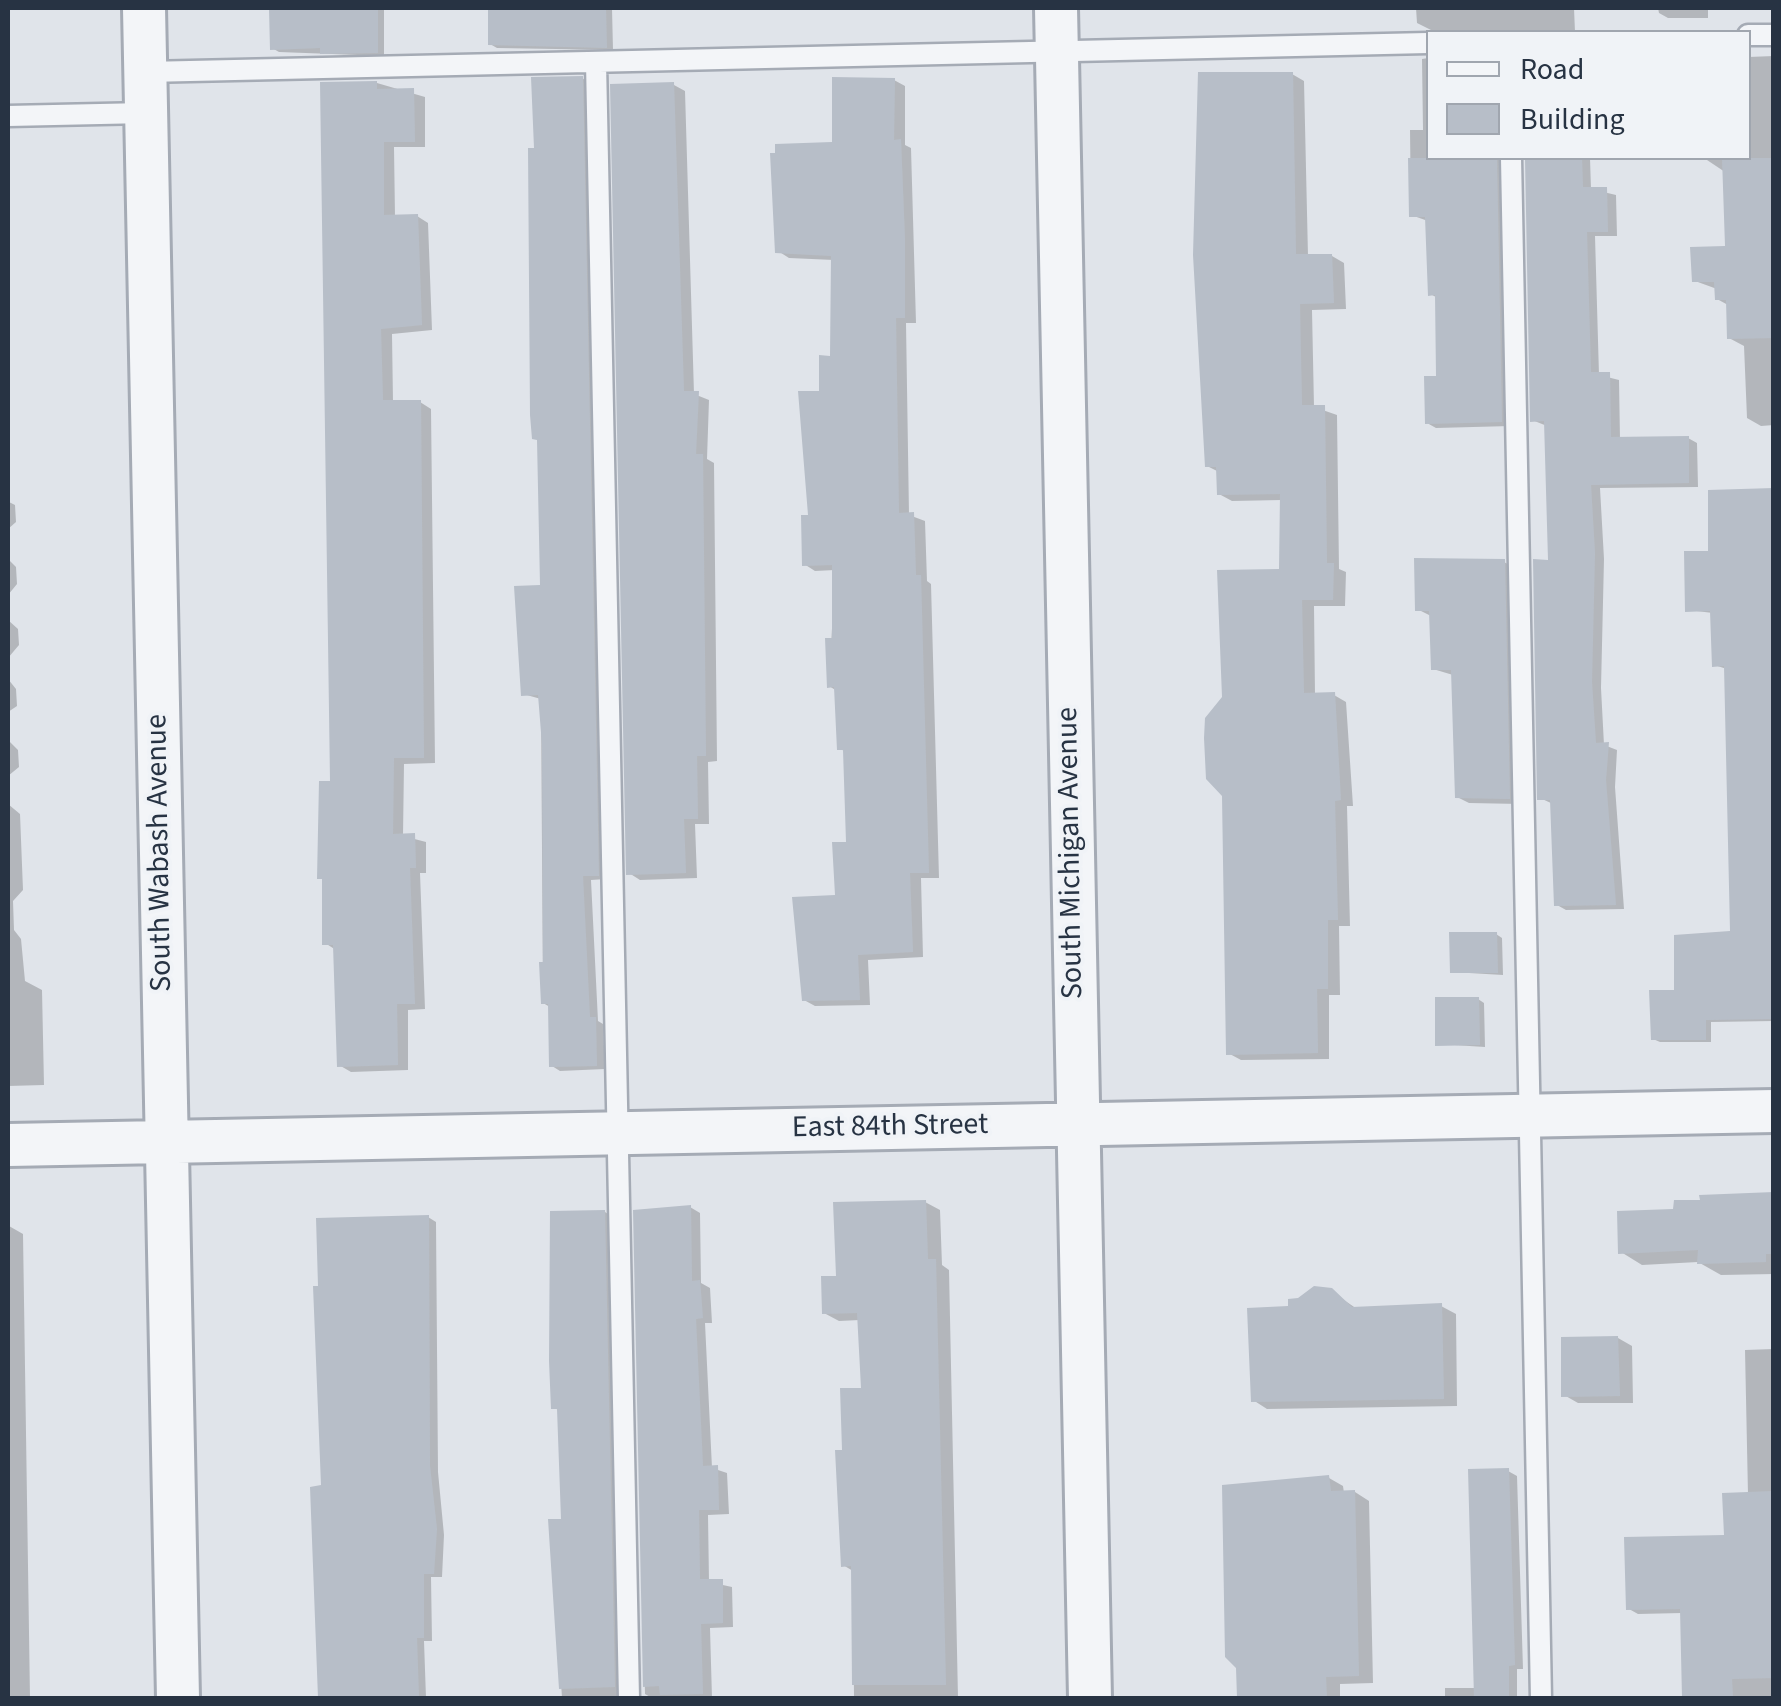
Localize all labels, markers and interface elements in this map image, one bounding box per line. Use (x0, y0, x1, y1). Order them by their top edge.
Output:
legend (1426, 30, 1751, 160)
text: Road (1520, 48, 1584, 91)
text: Building (1520, 98, 1625, 141)
street label: South Michigan Avenue (1051, 707, 1093, 999)
street label: South Wabash Avenue (141, 714, 181, 992)
street label: East 84th Street (791, 1108, 989, 1148)

